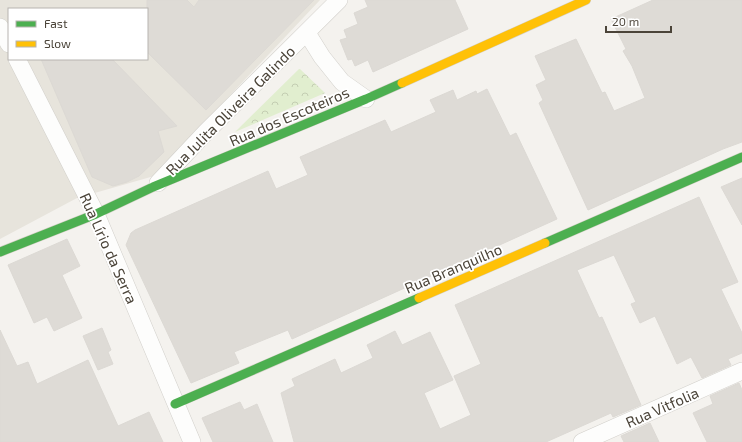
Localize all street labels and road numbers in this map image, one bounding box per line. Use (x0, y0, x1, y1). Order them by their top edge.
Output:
street label: Rua Julita Oliveira Galindo (162, 42, 298, 178)
street label: Rua dos Escoteiros (226, 83, 352, 149)
street label: Rua Lírio da Serra (77, 190, 141, 306)
street label: Rua Branquilho (402, 239, 504, 297)
street label: Rua Vitfolia (623, 383, 701, 431)

